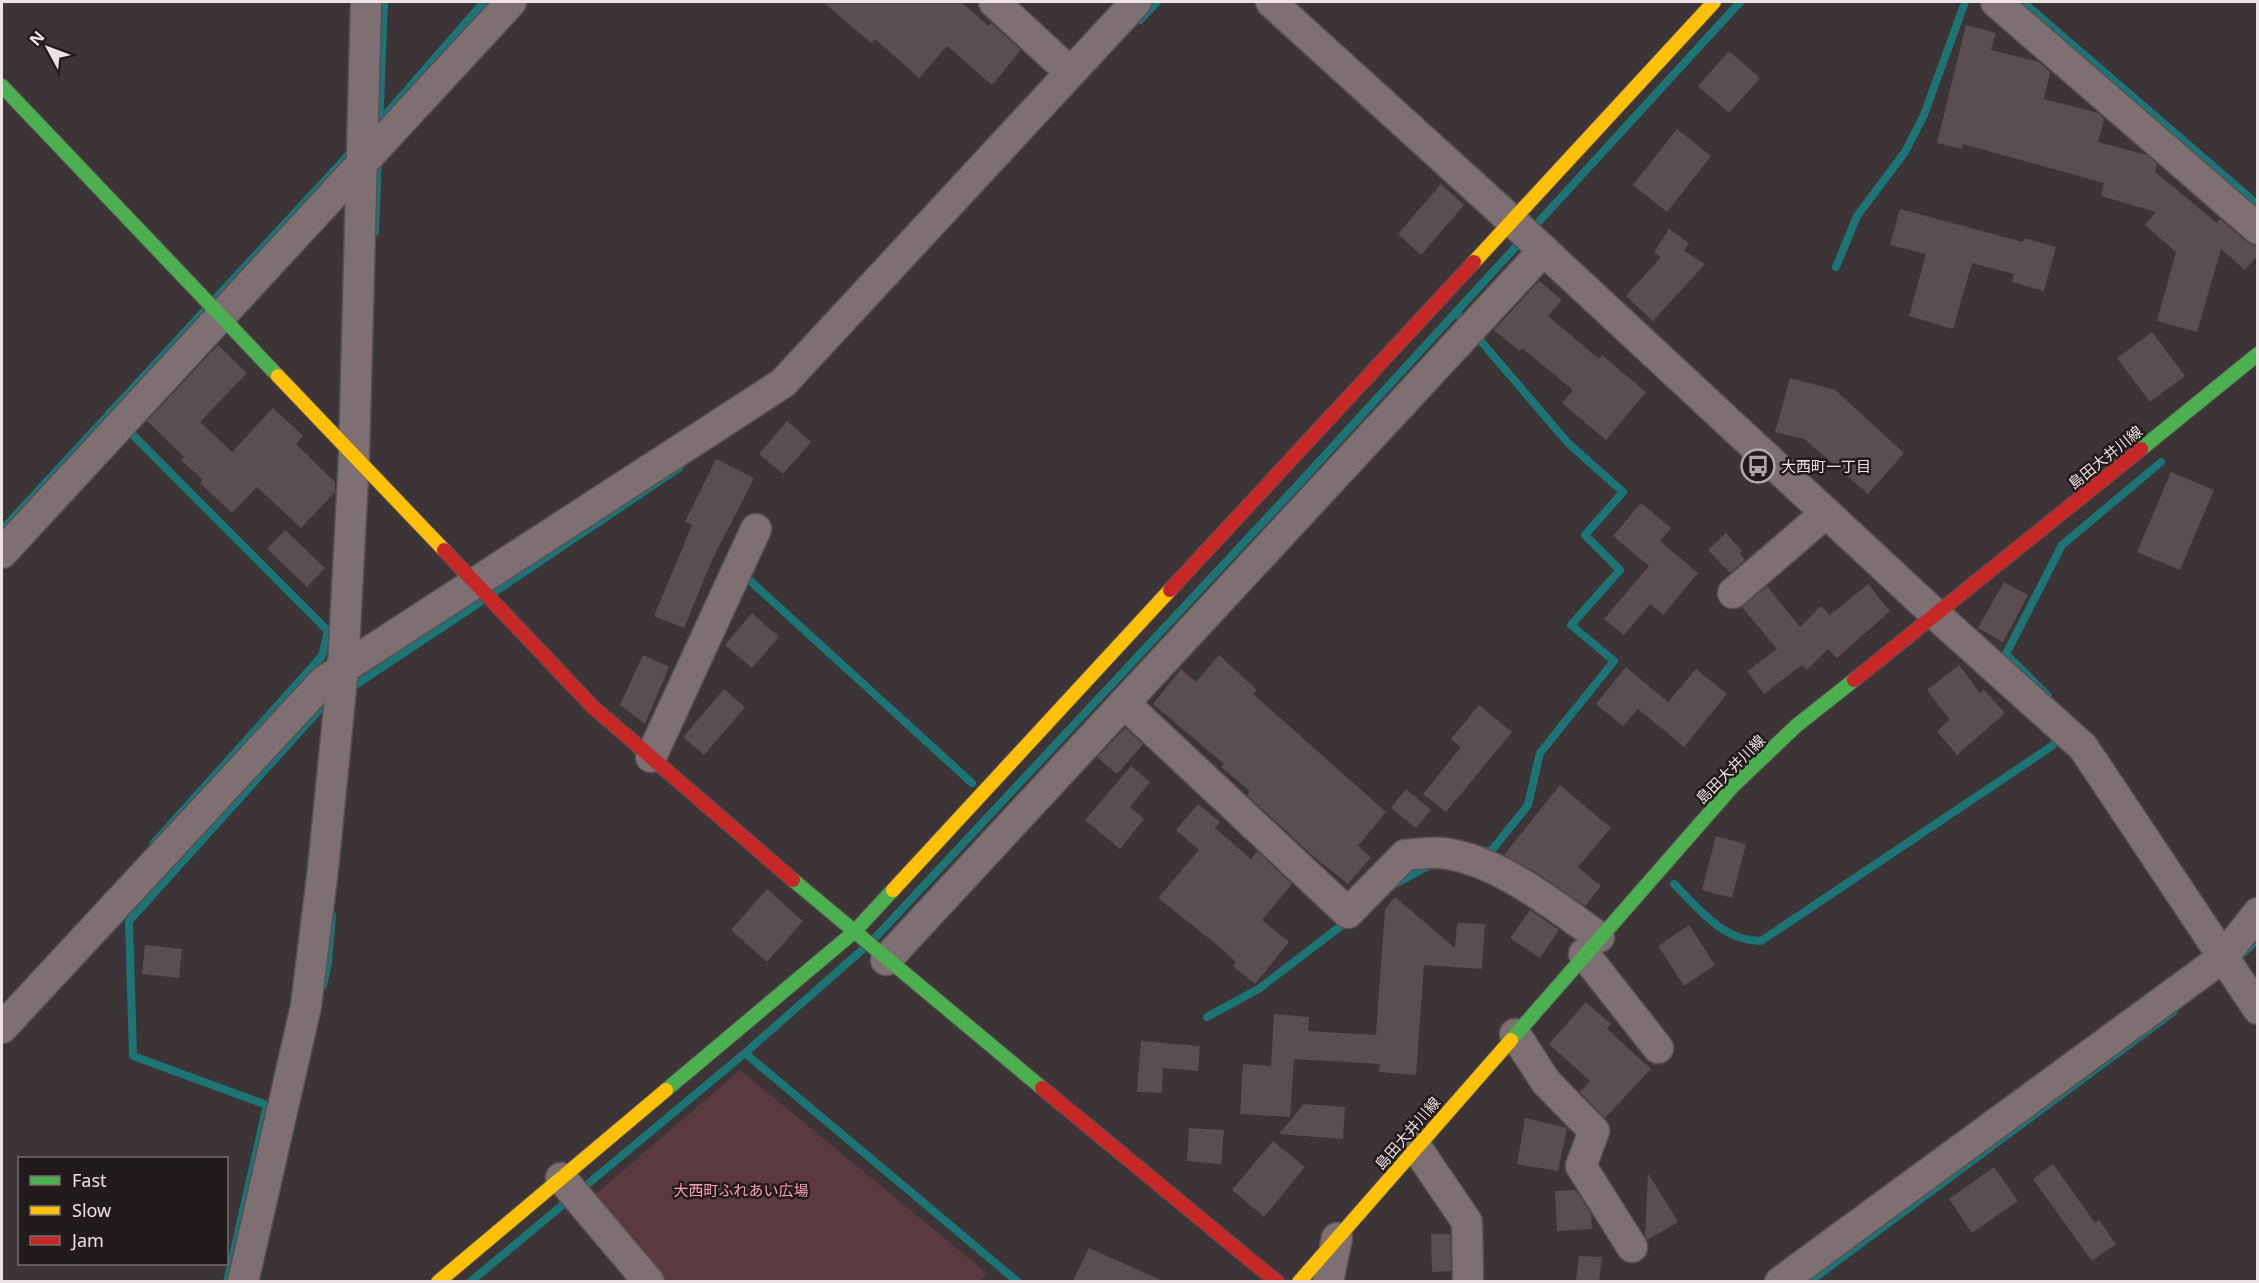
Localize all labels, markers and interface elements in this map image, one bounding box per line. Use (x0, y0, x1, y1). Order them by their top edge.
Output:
north arrow (18, 18, 78, 78)
text: N (24, 26, 49, 50)
street label: 島田大井川線 (2064, 421, 2146, 493)
bus stop icon: 大西町一丁目 (1740, 448, 1776, 484)
place label: 大西町一丁目 (1781, 456, 1871, 476)
street label: 島田大井川線 (1691, 730, 1769, 808)
street label: 島田大井川線 (1370, 1092, 1444, 1174)
legend (18, 1157, 228, 1265)
text: Fast (72, 1168, 107, 1192)
park label: 大西町ふれあい広場 (673, 1180, 809, 1200)
text: Slow (72, 1198, 111, 1222)
text: Jam (70, 1228, 104, 1252)

